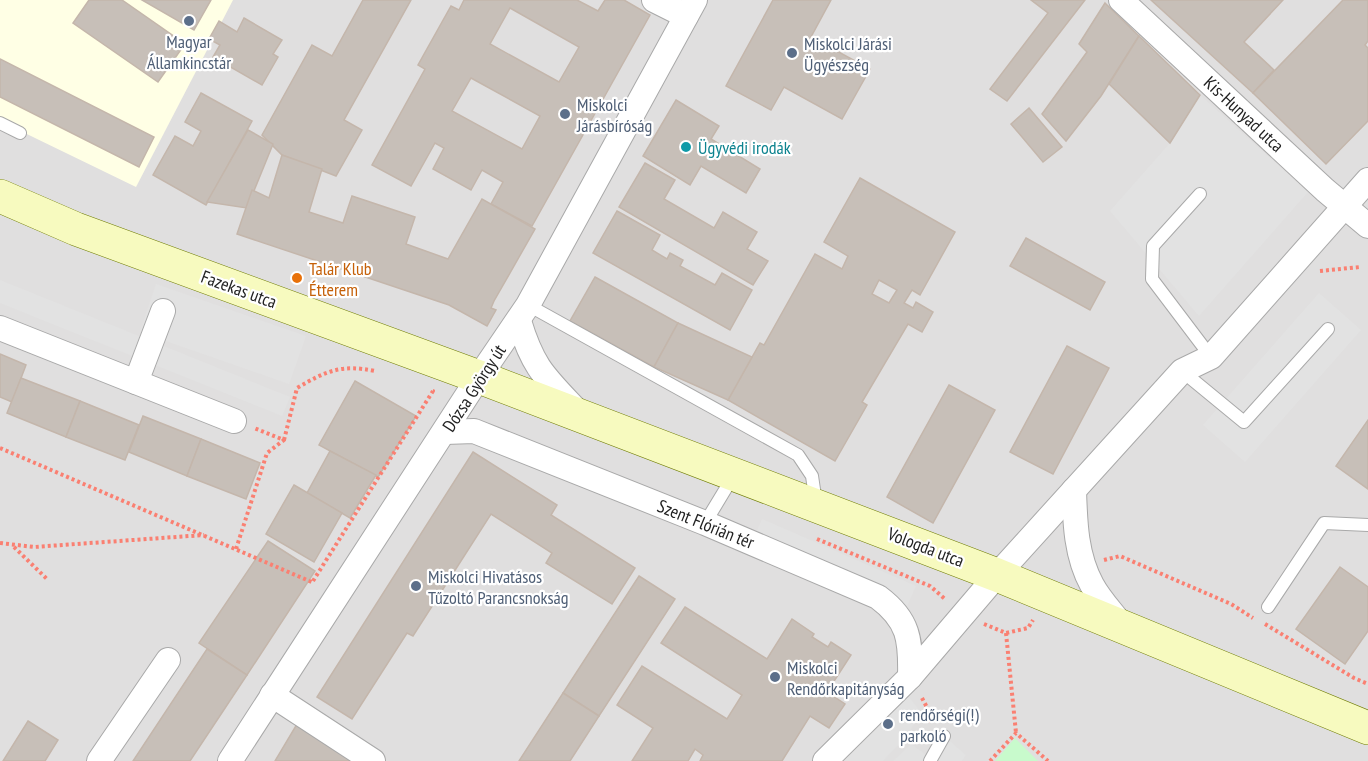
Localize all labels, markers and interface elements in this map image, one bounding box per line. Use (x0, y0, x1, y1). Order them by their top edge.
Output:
marker: Magyar Államkincstár (182, 14, 196, 28)
place label: Magyar Államkincstár (147, 30, 231, 74)
place label: Miskolci Járási Ügyészség (804, 32, 892, 76)
marker: Miskolci Járási Ügyészség (785, 46, 799, 60)
street label: Kis-Hunyad utca (1199, 71, 1289, 157)
place label: Miskolci Járásbíróság (576, 93, 652, 137)
marker: Miskolci Járásbíróság (558, 107, 572, 121)
place label: Ügyvédi irodák (698, 136, 791, 159)
marker: Ügyvédi irodák (679, 140, 693, 154)
place label: Talár Klub Étterem (309, 257, 372, 301)
street label: Fazekas utca (198, 265, 280, 313)
marker: Talár Klub Étterem (290, 271, 304, 285)
street label: Dózsa György út (437, 340, 511, 436)
street label: Szent Flórián tér (654, 494, 758, 554)
street label: Vologda utca (884, 522, 967, 572)
place label: Miskolci Hivatásos Tűzoltó Parancsnokság (428, 565, 569, 609)
marker: Miskolci Hivatásos Tűzoltó Parancsnokság (409, 579, 423, 593)
place label: Miskolci Rendőrkapitányság (787, 656, 905, 700)
marker: Miskolci Rendőrkapitányság (768, 670, 782, 684)
place label: rendőrségi(!) parkoló (900, 703, 979, 747)
marker: rendőrségi(!) parkoló (881, 717, 895, 731)

